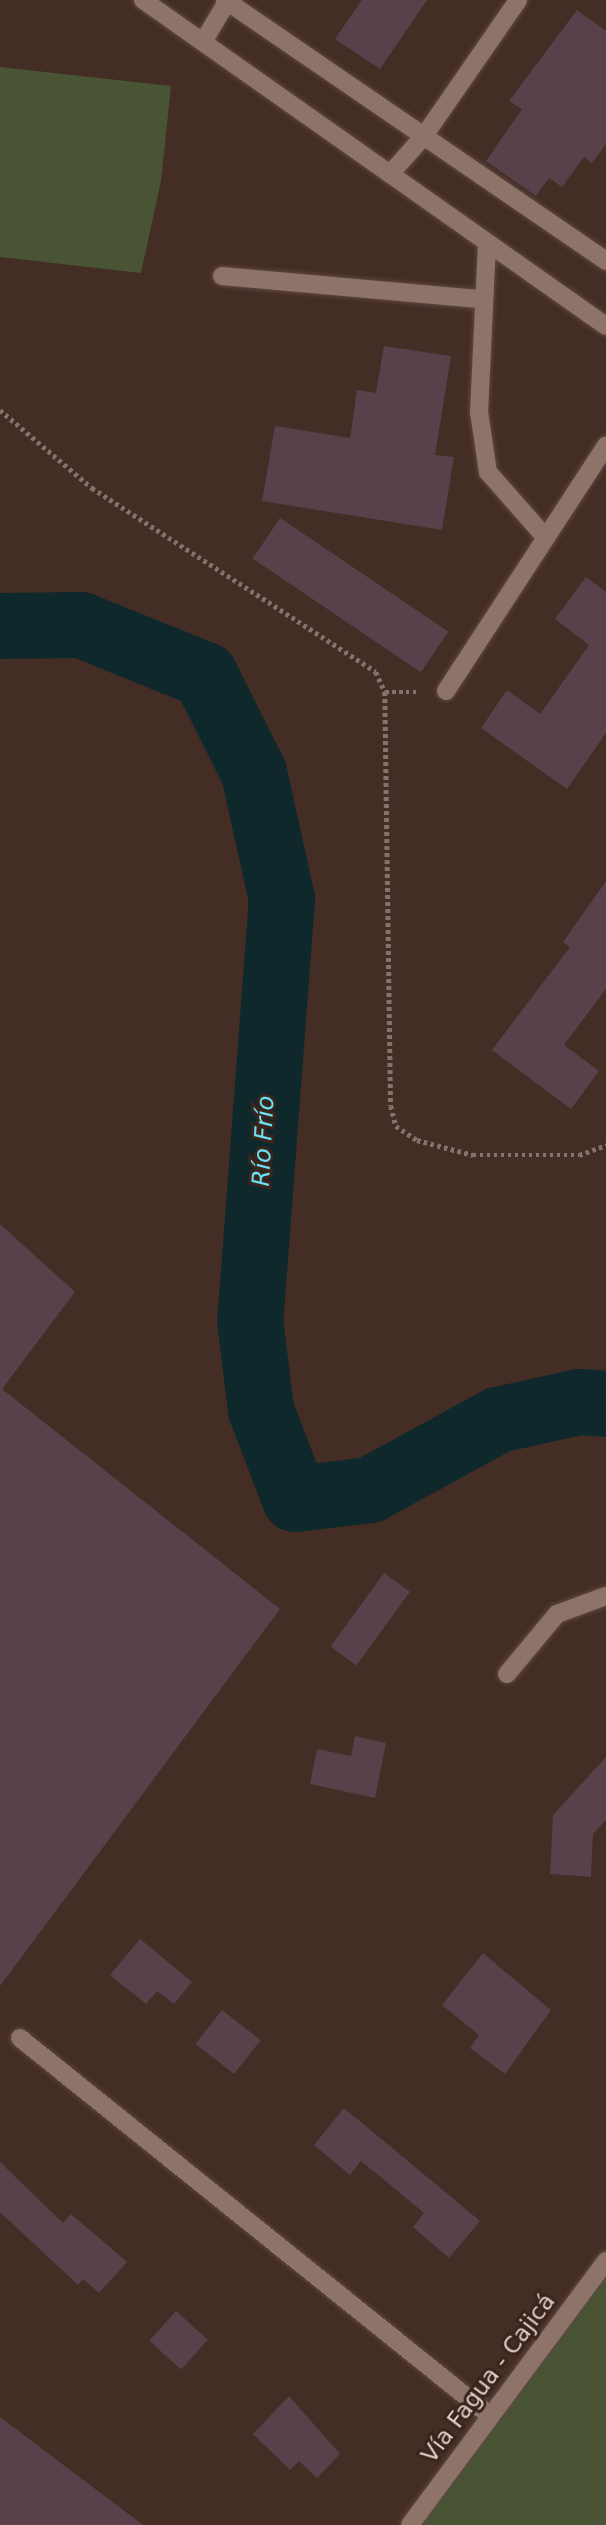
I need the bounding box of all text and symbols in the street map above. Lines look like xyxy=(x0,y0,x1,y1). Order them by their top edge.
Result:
water label: Río Frío xyxy=(247,1095,281,1187)
street label: Vía Fagua - Cajicá xyxy=(415,2288,561,2468)

